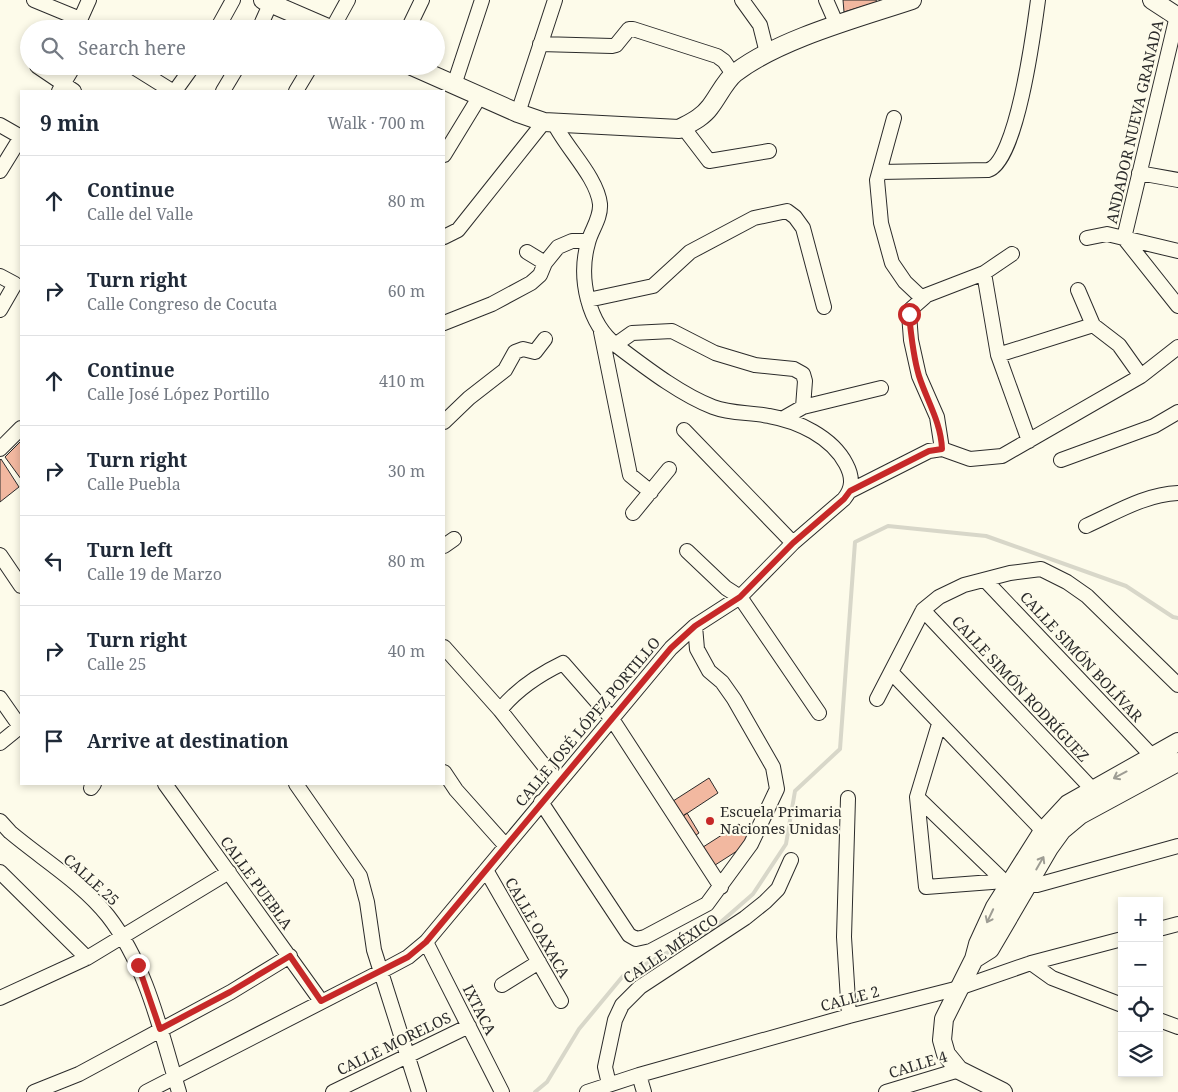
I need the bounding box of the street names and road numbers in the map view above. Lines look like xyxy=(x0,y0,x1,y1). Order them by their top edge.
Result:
street label: ANDADOR NUEVA GRANADA xyxy=(1101,18,1167,225)
street label: CALLE SIMÓN BOLÍVAR xyxy=(1016,587,1147,726)
street label: CALLE SIMÓN RODRÍGUEZ xyxy=(948,611,1094,766)
street label: CALLE JOSÉ LÓPEZ PORTILLO xyxy=(510,632,664,810)
street label: CALLE PUEBLA xyxy=(216,832,298,933)
street label: CALLE 25 xyxy=(60,849,124,910)
street label: CALLE OAXACA xyxy=(501,874,575,982)
street label: CALLE MÉXICO xyxy=(619,909,722,987)
street label: IXTACA xyxy=(459,981,501,1038)
street label: CALLE 2 xyxy=(818,981,881,1015)
street label: CALLE MORELOS xyxy=(333,1007,454,1079)
street label: CALLE 4 xyxy=(886,1046,950,1082)

